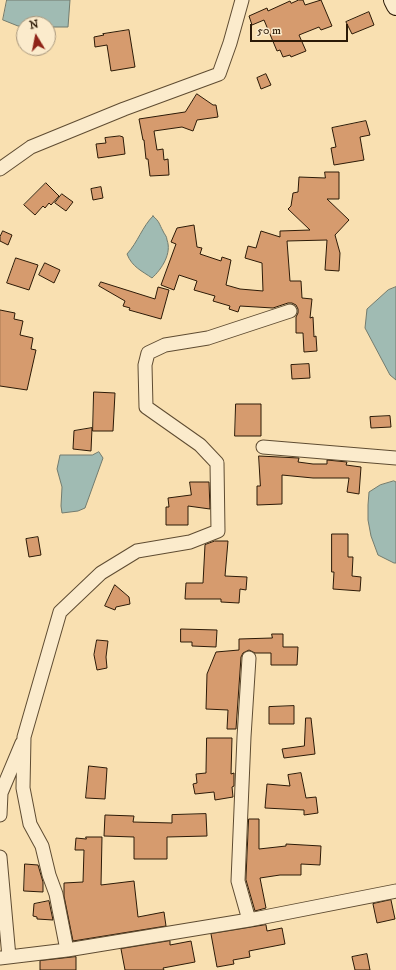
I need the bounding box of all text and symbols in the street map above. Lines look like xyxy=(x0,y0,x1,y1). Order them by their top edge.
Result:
north arrow xyxy=(16,16,56,56)
scale bar xyxy=(252,16,350,42)
text: N xyxy=(28,17,40,33)
text: 50 m xyxy=(257,23,281,38)

